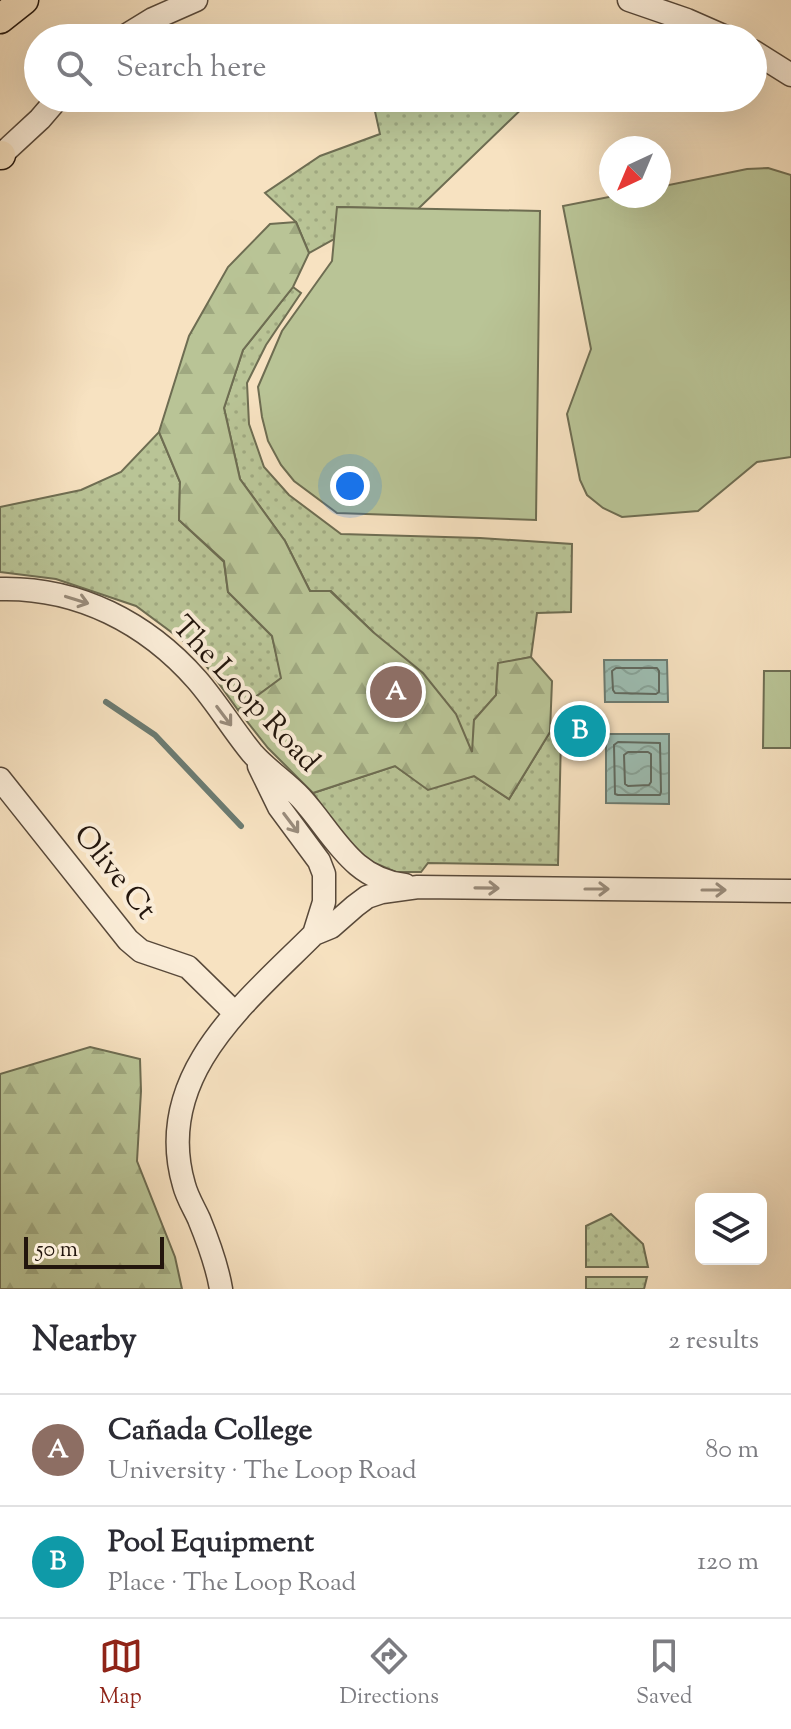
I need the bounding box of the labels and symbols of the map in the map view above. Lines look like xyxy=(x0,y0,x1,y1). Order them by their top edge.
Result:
north arrow xyxy=(599,136,671,208)
your location xyxy=(330,466,370,506)
one-way arrow xyxy=(63,593,89,608)
street label: The Loop Road xyxy=(161,607,329,783)
pin: A xyxy=(370,662,422,722)
pin: B xyxy=(554,701,606,761)
one-way arrow xyxy=(216,705,233,726)
one-way arrow xyxy=(282,812,299,833)
street label: Olive Ct xyxy=(62,816,166,930)
one-way arrow xyxy=(473,880,500,895)
one-way arrow xyxy=(583,881,610,897)
one-way arrow xyxy=(700,882,727,898)
scale bar xyxy=(24,1233,164,1269)

